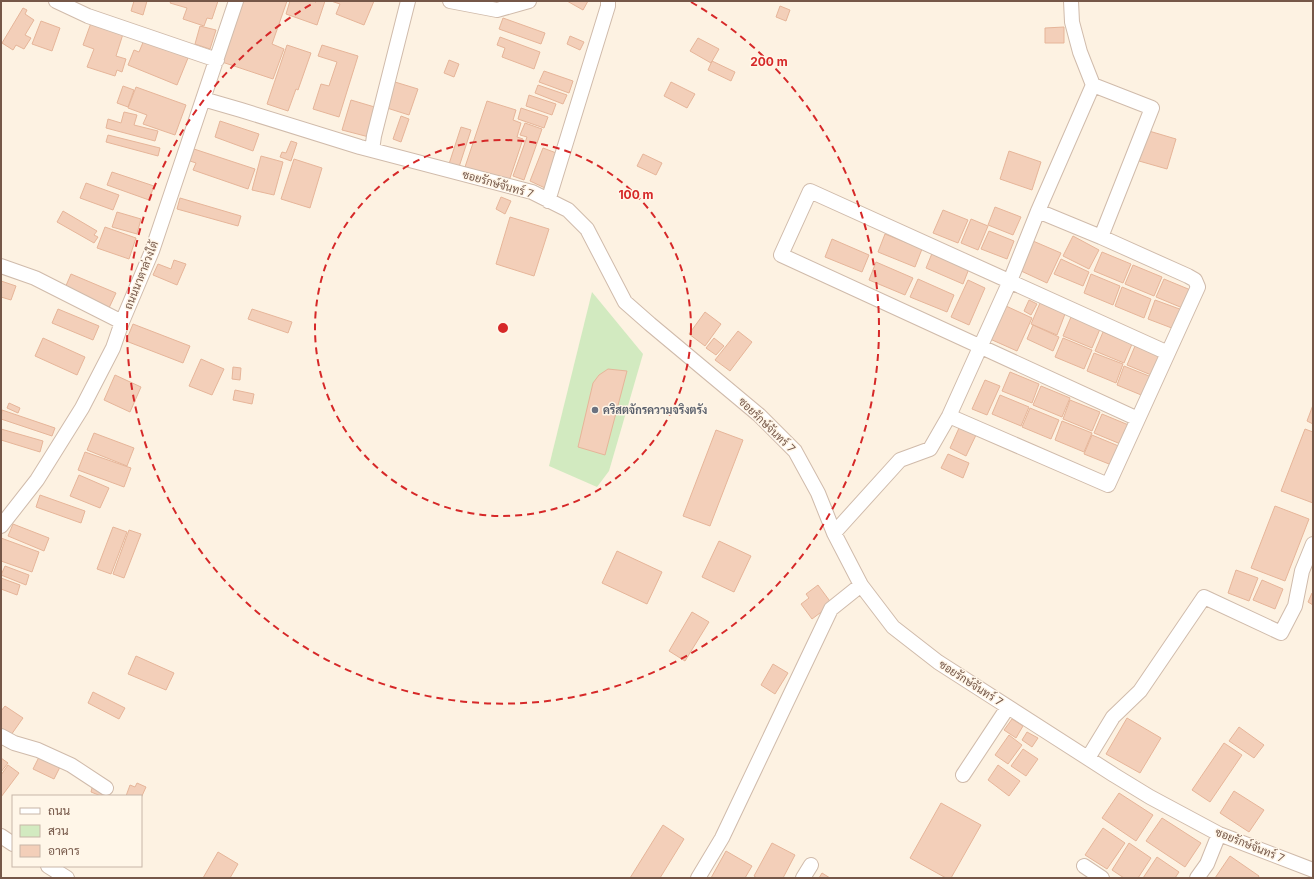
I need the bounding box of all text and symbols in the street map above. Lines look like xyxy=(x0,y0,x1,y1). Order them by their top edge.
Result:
text: 200 m xyxy=(750,54,788,69)
street label: ซอยรักษ์จันทร์ 7 xyxy=(461,166,536,201)
text: 100 m xyxy=(618,187,654,202)
street label: ถนนนาตาล่วงใต้ xyxy=(120,238,161,311)
centre of rings xyxy=(496,321,510,335)
street label: ซอยรักษ์จันทร์ 7 xyxy=(736,394,799,456)
place label: คริสตจักรความจริงตรัง xyxy=(603,403,707,417)
marker: คริสตจักรความจริงตรัง xyxy=(590,405,600,415)
street label: ซอยรักษ์จันทร์ 7 xyxy=(936,656,1006,709)
legend xyxy=(12,795,142,867)
text: ถนน xyxy=(48,803,71,818)
text: สวน xyxy=(48,823,69,838)
street label: ซอยรักษ์จันทร์ 7 xyxy=(1213,824,1287,865)
text: อาคาร xyxy=(48,843,80,858)

